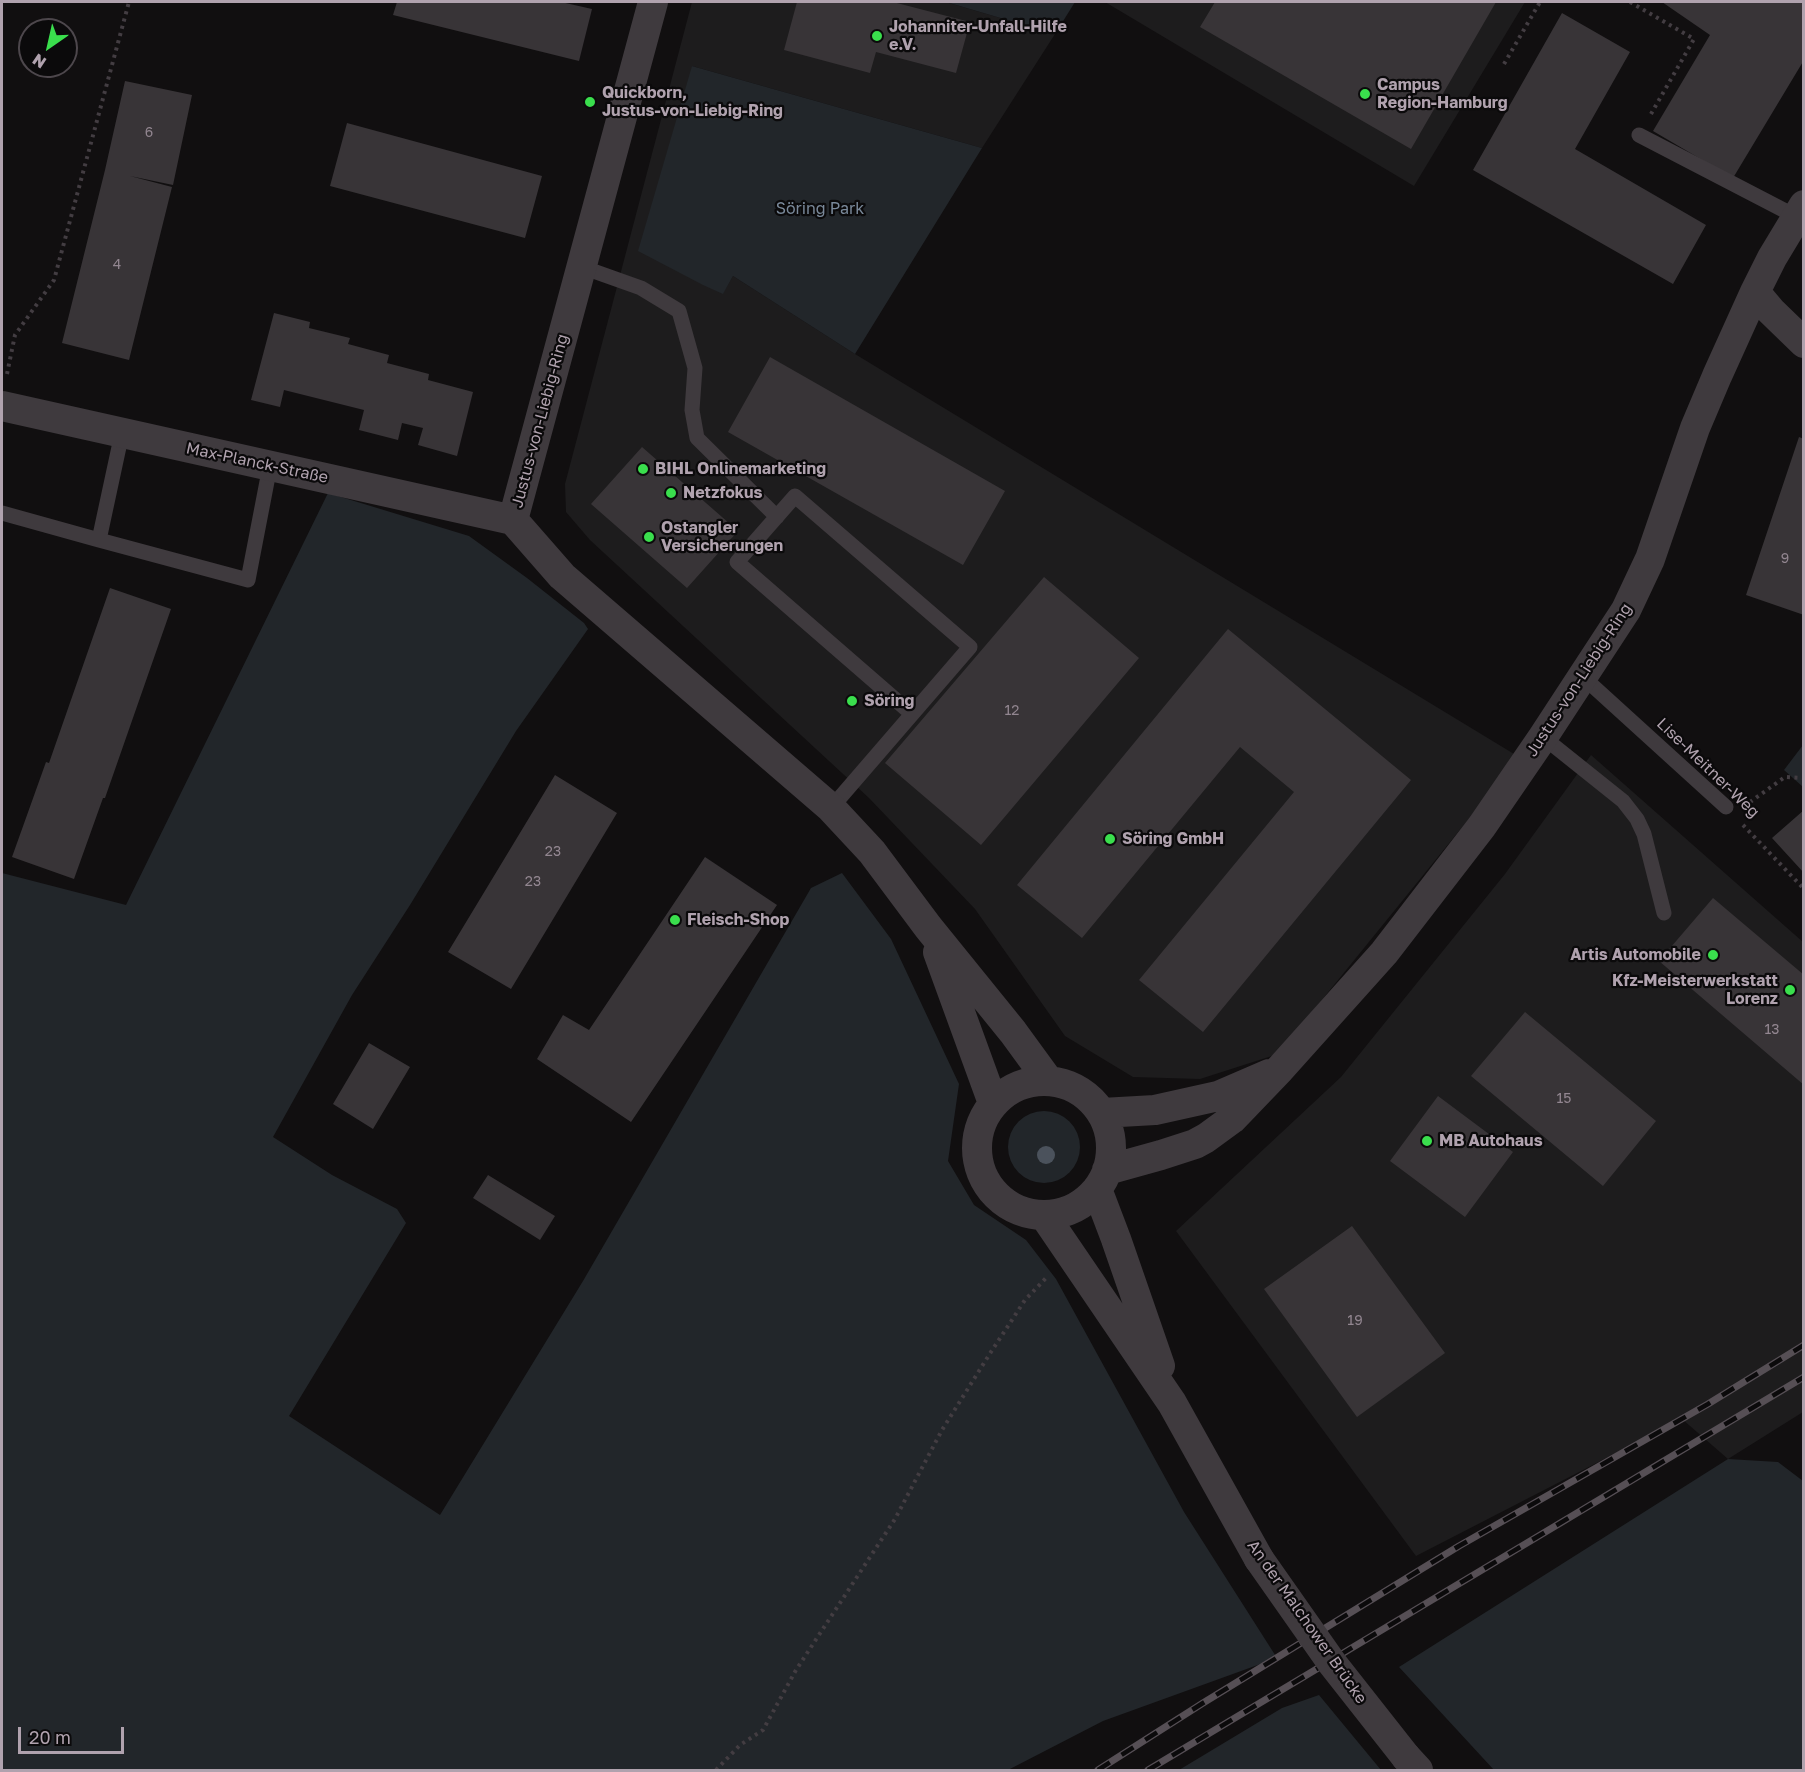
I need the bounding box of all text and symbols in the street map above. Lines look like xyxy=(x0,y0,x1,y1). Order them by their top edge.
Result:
place label: Johanniter-Unfall-Hilfe e.V. xyxy=(889,17,1067,55)
north arrow xyxy=(18,18,78,78)
marker: Johanniter-Unfall-Hilfe e.V. xyxy=(870,29,884,43)
text: N xyxy=(28,50,50,73)
place label: Campus Region-Hamburg xyxy=(1377,75,1508,113)
place label: Quickborn, Justus-von-Liebig-Ring xyxy=(602,83,783,121)
marker: Campus Region-Hamburg xyxy=(1358,87,1372,101)
marker: Quickborn, Justus-von-Liebig-Ring xyxy=(583,95,597,109)
house number: 6 xyxy=(145,125,153,141)
park label: Söring Park xyxy=(776,199,864,219)
house number: 4 xyxy=(113,257,121,273)
street label: Justus-von-Liebig-Ring xyxy=(508,332,572,510)
street label: Max-Planck-Straße xyxy=(184,439,330,487)
place label: BIHL Onlinemarketing xyxy=(655,459,826,479)
marker: BIHL Onlinemarketing xyxy=(636,462,650,476)
place label: Netzfokus xyxy=(683,483,763,503)
marker: Netzfokus xyxy=(664,486,678,500)
place label: Ostangler Versicherungen xyxy=(661,518,783,556)
marker: Ostangler Versicherungen xyxy=(642,530,656,544)
house number: 9 xyxy=(1781,551,1789,567)
street label: Justus-von-Liebig-Ring xyxy=(1522,600,1636,760)
place label: Söring xyxy=(864,691,914,711)
marker: Söring xyxy=(845,694,859,708)
house number: 12 xyxy=(1005,703,1019,719)
street label: Lise-Meitner-Weg xyxy=(1653,714,1763,822)
place label: Söring GmbH xyxy=(1122,829,1224,849)
marker: Söring GmbH xyxy=(1103,832,1117,846)
house number: 23 xyxy=(545,844,561,860)
house number: 23 xyxy=(525,874,541,890)
place label: Fleisch-Shop xyxy=(687,910,789,930)
marker: Fleisch-Shop xyxy=(668,913,682,927)
place label: Artis Automobile xyxy=(1570,945,1701,965)
marker: Artis Automobile xyxy=(1706,948,1720,962)
place label: Kfz-Meisterwerkstatt Lorenz xyxy=(1612,971,1778,1009)
marker: Kfz-Meisterwerkstatt Lorenz xyxy=(1783,983,1797,997)
house number: 13 xyxy=(1765,1022,1779,1038)
house number: 15 xyxy=(1557,1091,1571,1107)
place label: MB Autohaus xyxy=(1439,1131,1543,1151)
marker: MB Autohaus xyxy=(1420,1134,1434,1148)
house number: 19 xyxy=(1347,1313,1363,1329)
street label: An der Malchower Brücke xyxy=(1243,1536,1371,1708)
scale bar xyxy=(21,1715,128,1753)
text: 20 m xyxy=(29,1726,71,1748)

